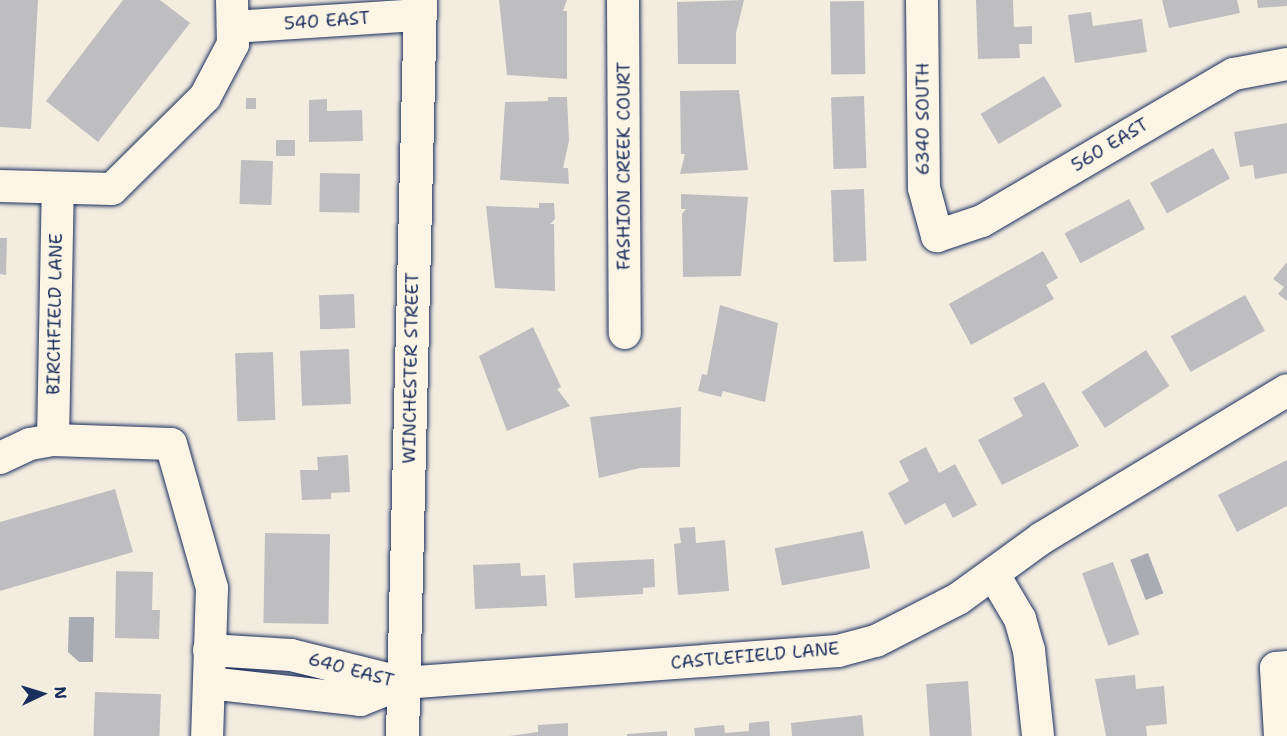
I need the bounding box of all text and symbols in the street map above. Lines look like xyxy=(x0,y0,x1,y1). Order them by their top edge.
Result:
street label: 540 EAST xyxy=(283,7,371,35)
street label: FASHION CREEK COURT xyxy=(613,62,635,270)
street label: 6340 SOUTH xyxy=(912,63,934,175)
street label: 560 EAST xyxy=(1067,114,1153,176)
street label: BIRCHFIELD LANE xyxy=(43,233,67,395)
street label: WINCHESTER STREET xyxy=(399,272,423,464)
street label: CASTLEFIELD LANE xyxy=(670,638,840,674)
street label: 640 EAST xyxy=(306,648,396,692)
north arrow xyxy=(12,664,72,724)
text: N xyxy=(50,686,71,700)

